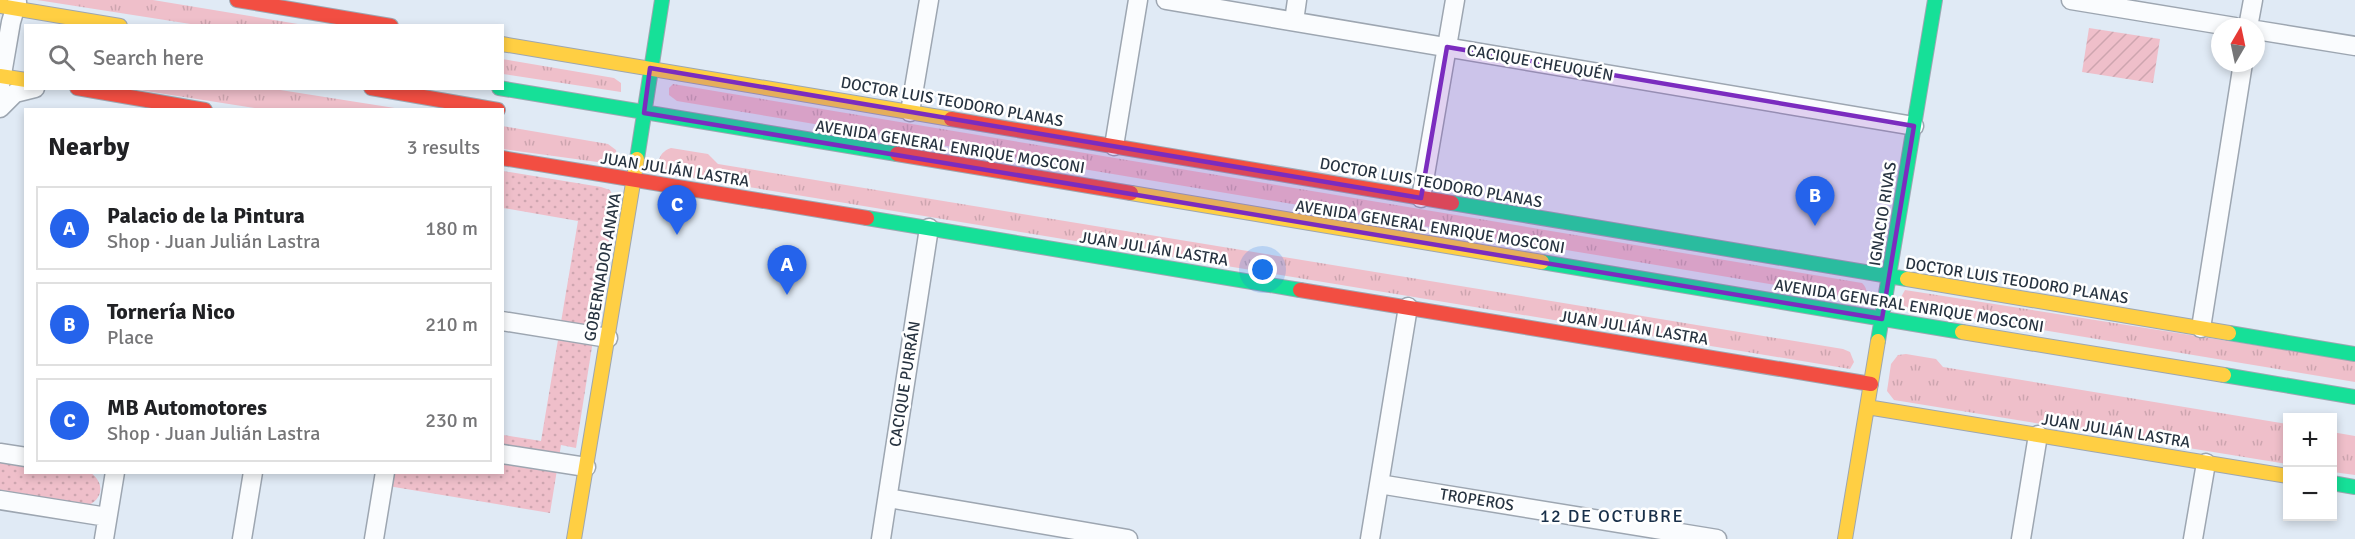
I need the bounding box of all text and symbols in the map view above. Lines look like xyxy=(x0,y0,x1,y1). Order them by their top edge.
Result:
north arrow xyxy=(2211,18,2265,72)
search box xyxy=(24,24,504,90)
street label: CACIQUE CHEUQUÉN xyxy=(1465,40,1615,86)
icon: search xyxy=(45,41,78,74)
text: Search here xyxy=(93,44,204,71)
street label: DOCTOR LUIS TEODORO PLANAS xyxy=(839,73,1065,131)
street label: AVENIDA GENERAL ENRIQUE MOSCONI xyxy=(814,116,1086,178)
text: Nearby xyxy=(48,131,129,163)
text: 3 results xyxy=(407,135,480,160)
street label: JUAN JULIÁN LASTRA xyxy=(599,148,751,192)
street label: DOCTOR LUIS TEODORO PLANAS xyxy=(1318,154,1544,212)
street label: IGNACIO RIVAS xyxy=(1865,160,1901,268)
pin: B xyxy=(1796,176,1834,226)
pin: C xyxy=(658,186,696,235)
street label: GOBERNADOR ANAYA xyxy=(580,191,626,343)
street label: AVENIDA GENERAL ENRIQUE MOSCONI xyxy=(1294,196,1566,258)
text: Palacio de la Pintura xyxy=(107,202,305,229)
text: A xyxy=(63,216,76,241)
text: 180 m xyxy=(425,216,478,241)
street label: JUAN JULIÁN LASTRA xyxy=(1078,227,1230,271)
text: Shop · Juan Julián Lastra xyxy=(107,229,320,254)
pin: A xyxy=(768,246,806,295)
street label: DOCTOR LUIS TEODORO PLANAS xyxy=(1904,253,2130,309)
your location xyxy=(1248,255,1277,284)
street label: AVENIDA GENERAL ENRIQUE MOSCONI xyxy=(1773,275,2045,337)
text: Tornería Nico xyxy=(107,298,235,325)
street label: JUAN JULIÁN LASTRA xyxy=(1558,306,1710,350)
text: B xyxy=(63,312,76,337)
text: 210 m xyxy=(425,312,478,337)
street label: CACIQUE PURRÁN xyxy=(885,320,925,448)
text: Place xyxy=(107,325,154,350)
text: MB Automotores xyxy=(107,394,267,421)
text: C xyxy=(63,408,76,433)
text: 230 m xyxy=(425,408,478,433)
street label: JUAN JULIÁN LASTRA xyxy=(2040,409,2192,453)
map controls xyxy=(2283,413,2337,521)
button: + xyxy=(2283,413,2337,467)
text: Shop · Juan Julián Lastra xyxy=(107,421,320,446)
button: − xyxy=(2283,467,2337,521)
street label: TROPEROS xyxy=(1439,484,1516,516)
district label: 12 DE OCTUBRE xyxy=(1540,505,1684,527)

